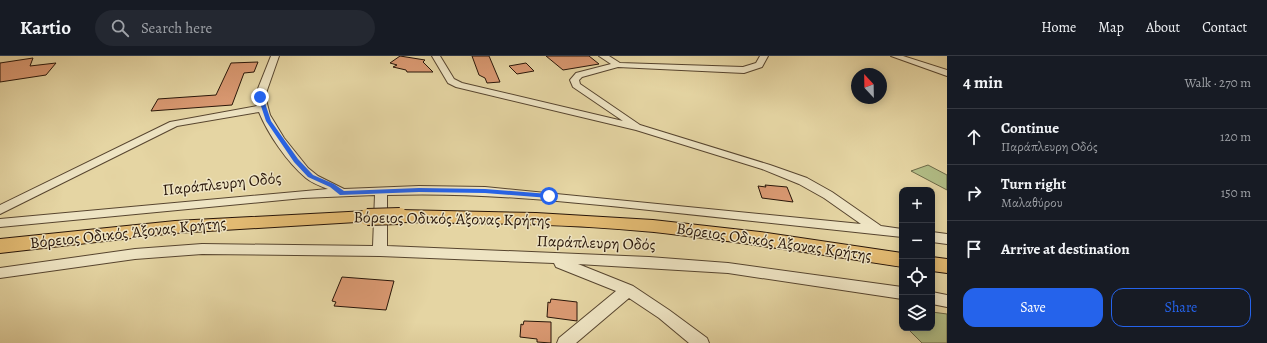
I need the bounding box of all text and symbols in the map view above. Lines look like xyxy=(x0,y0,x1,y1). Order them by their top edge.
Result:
search box xyxy=(95,10,375,46)
text: Kartio xyxy=(20,15,71,41)
icon: search xyxy=(109,17,131,39)
text: Search here xyxy=(141,18,212,38)
text: Home xyxy=(1041,18,1076,37)
text: Map xyxy=(1098,18,1124,37)
text: About xyxy=(1146,18,1180,37)
text: Contact xyxy=(1202,18,1247,37)
north arrow xyxy=(851,68,887,104)
text: 4 min xyxy=(963,71,1003,94)
text: Walk · 270 m xyxy=(1185,74,1251,91)
route end xyxy=(251,88,269,106)
text: Continue xyxy=(1001,118,1059,138)
icon: ahead xyxy=(963,126,985,148)
text: 120 m xyxy=(1220,128,1251,145)
text: Παράπλευρη Οδός xyxy=(1001,138,1098,155)
street label: Παράπλευρη Οδός xyxy=(162,167,283,201)
text: Turn right xyxy=(1001,174,1066,194)
icon: right xyxy=(963,182,985,204)
text: 150 m xyxy=(1221,184,1251,201)
route start xyxy=(540,187,558,205)
map controls xyxy=(899,187,935,331)
button: + xyxy=(899,187,935,223)
text: Μαλαθύρου xyxy=(1001,194,1063,211)
street label: Βόρειος Οδικός Άξονας Κρήτης xyxy=(353,206,551,232)
street label: Βόρειος Οδικός Άξονας Κρήτης xyxy=(29,212,227,254)
street label: Βόρειος Οδικός Άξονας Κρήτης xyxy=(675,217,873,267)
button: − xyxy=(899,223,935,259)
street label: Παράπλευρη Οδός xyxy=(536,230,656,256)
icon: arrive xyxy=(963,238,985,260)
text: Arrive at destination xyxy=(1001,239,1130,259)
button: locate xyxy=(899,259,935,295)
button: Save xyxy=(963,288,1103,327)
button: Share xyxy=(1111,288,1251,327)
button: layers xyxy=(899,295,935,331)

